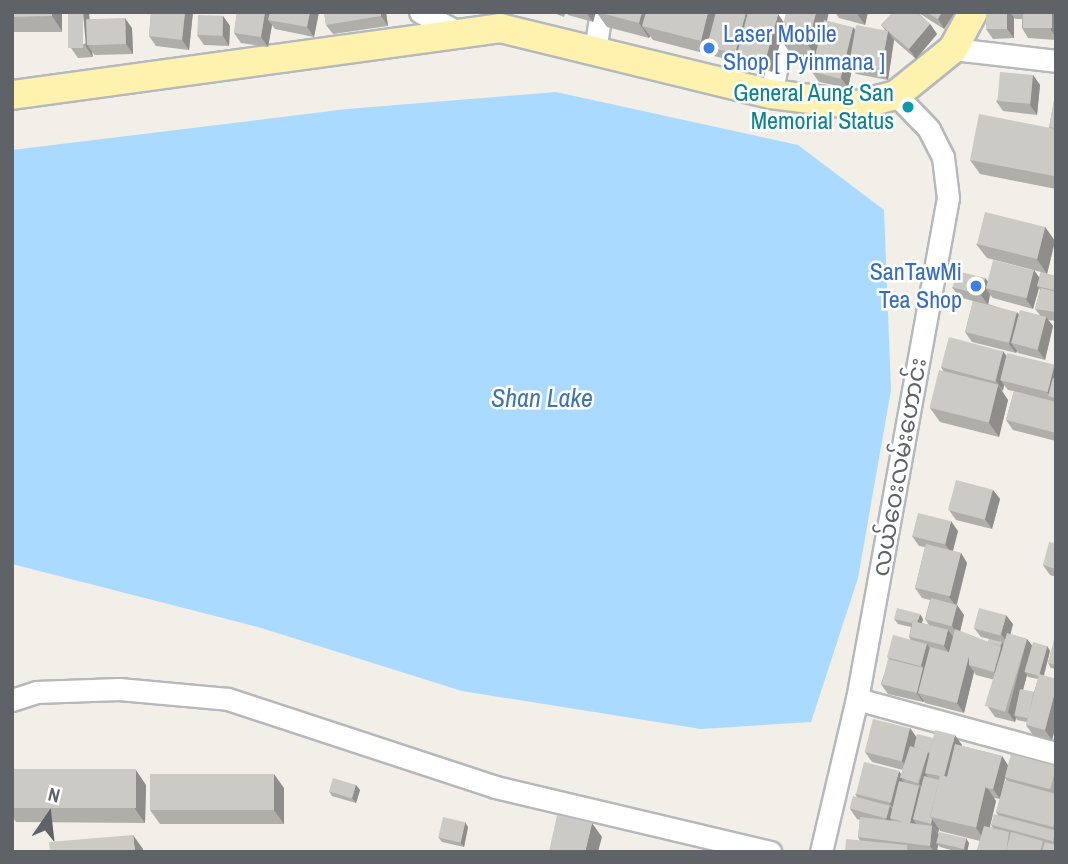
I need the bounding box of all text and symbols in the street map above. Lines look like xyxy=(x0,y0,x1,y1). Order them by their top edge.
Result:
place label: Laser Mobile Shop [ Pyinmana ] xyxy=(723,20,885,76)
marker: Laser Mobile Shop [ Pyinmana ] xyxy=(701,40,717,56)
place label: General Aung San Memorial Status xyxy=(732,79,894,135)
marker: General Aung San Memorial Status xyxy=(900,99,916,115)
place label: SanTawMi Tea Shop xyxy=(870,258,962,314)
marker: SanTawMi Tea Shop xyxy=(968,278,984,294)
street label: လယ်ဝေးလမ်းဟောင်း xyxy=(866,355,932,579)
water label: Shan Lake xyxy=(491,382,593,414)
north arrow xyxy=(14,780,84,850)
text: N xyxy=(45,781,63,809)

